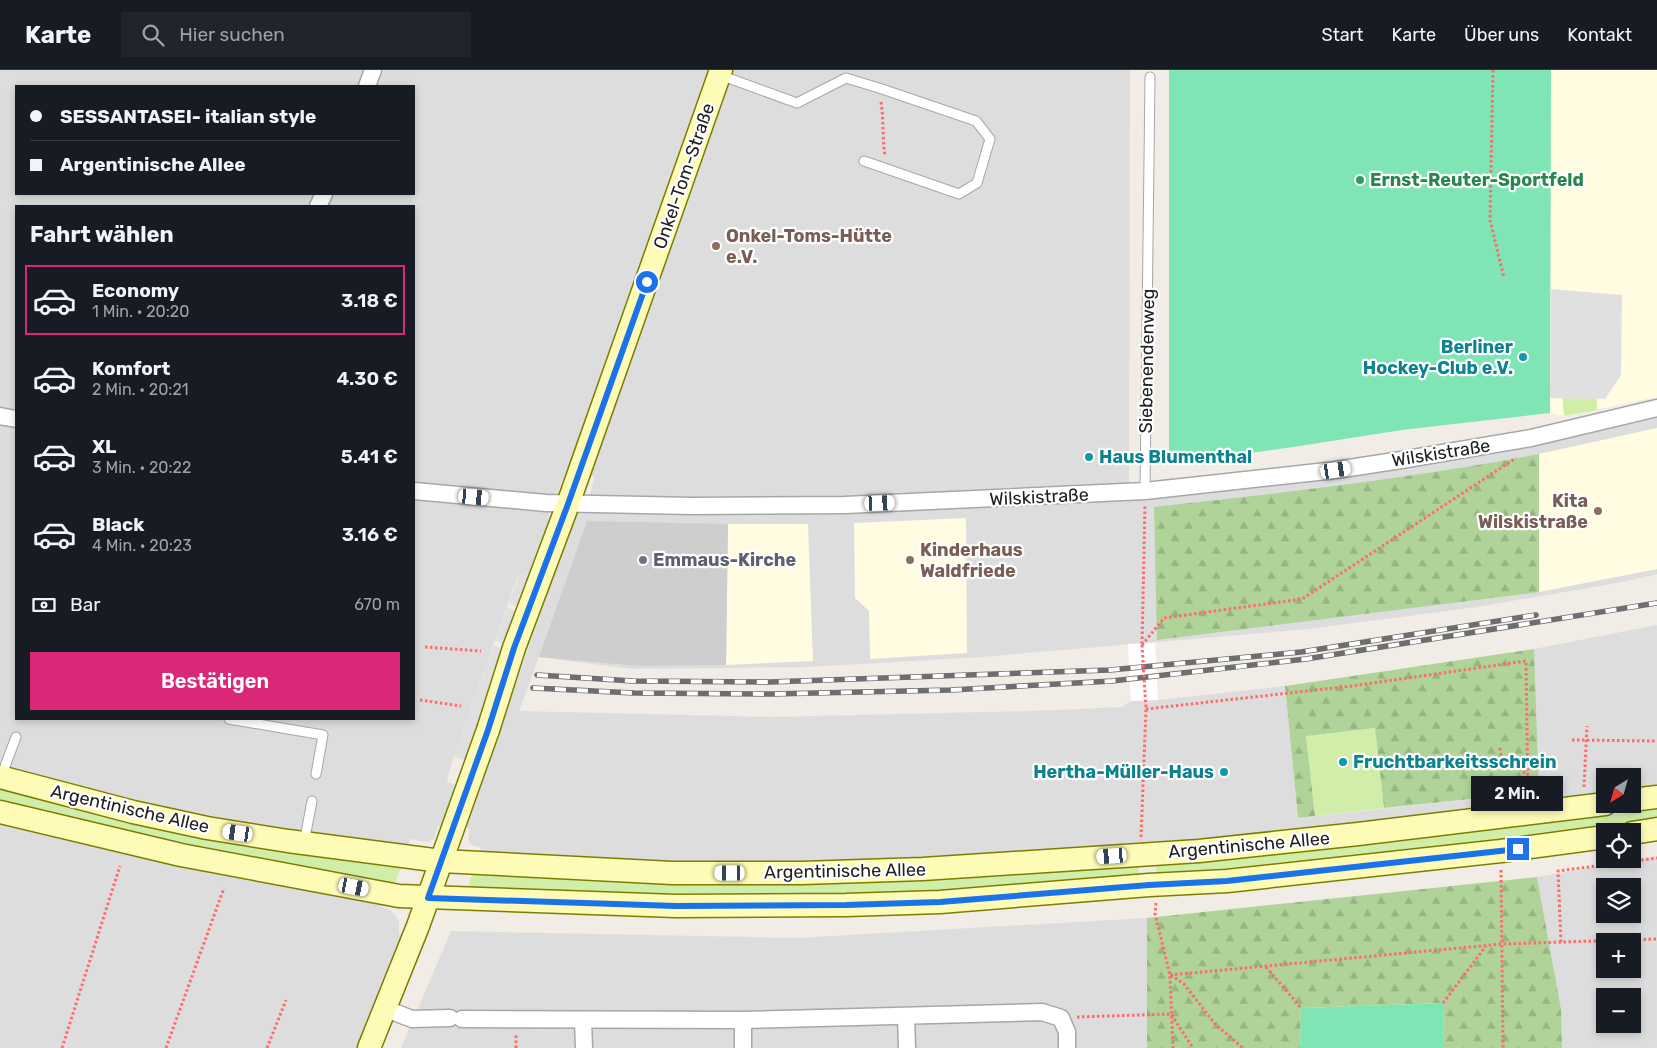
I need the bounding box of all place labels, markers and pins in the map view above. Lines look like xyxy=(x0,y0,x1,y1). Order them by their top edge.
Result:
place label: Ernst-Reuter-Sportfeld xyxy=(1370,169,1584,191)
marker: Ernst-Reuter-Sportfeld xyxy=(1354,174,1366,186)
place label: Onkel-Toms-Hütte e.V. xyxy=(726,225,892,268)
marker: Onkel-Toms-Hütte e.V. xyxy=(710,240,722,252)
place label: Berliner Hockey-Club e.V. xyxy=(1363,336,1513,379)
marker: Berliner Hockey-Club e.V. xyxy=(1517,351,1529,363)
place label: Haus Blumenthal xyxy=(1099,446,1252,468)
marker: Haus Blumenthal xyxy=(1083,451,1095,463)
place label: Kita Wilskistraße xyxy=(1478,490,1588,533)
marker: Kita Wilskistraße xyxy=(1592,505,1604,517)
place label: Kinderhaus Waldfriede xyxy=(920,539,1023,582)
place label: Emmaus-Kirche xyxy=(653,549,797,571)
marker: Emmaus-Kirche xyxy=(637,554,649,566)
marker: Kinderhaus Waldfriede xyxy=(904,554,916,566)
place label: Fruchtbarkeitsschrein xyxy=(1353,751,1557,773)
marker: Fruchtbarkeitsschrein xyxy=(1337,756,1349,768)
place label: Hertha-Müller-Haus xyxy=(1033,761,1214,783)
marker: Hertha-Müller-Haus xyxy=(1218,766,1230,778)

